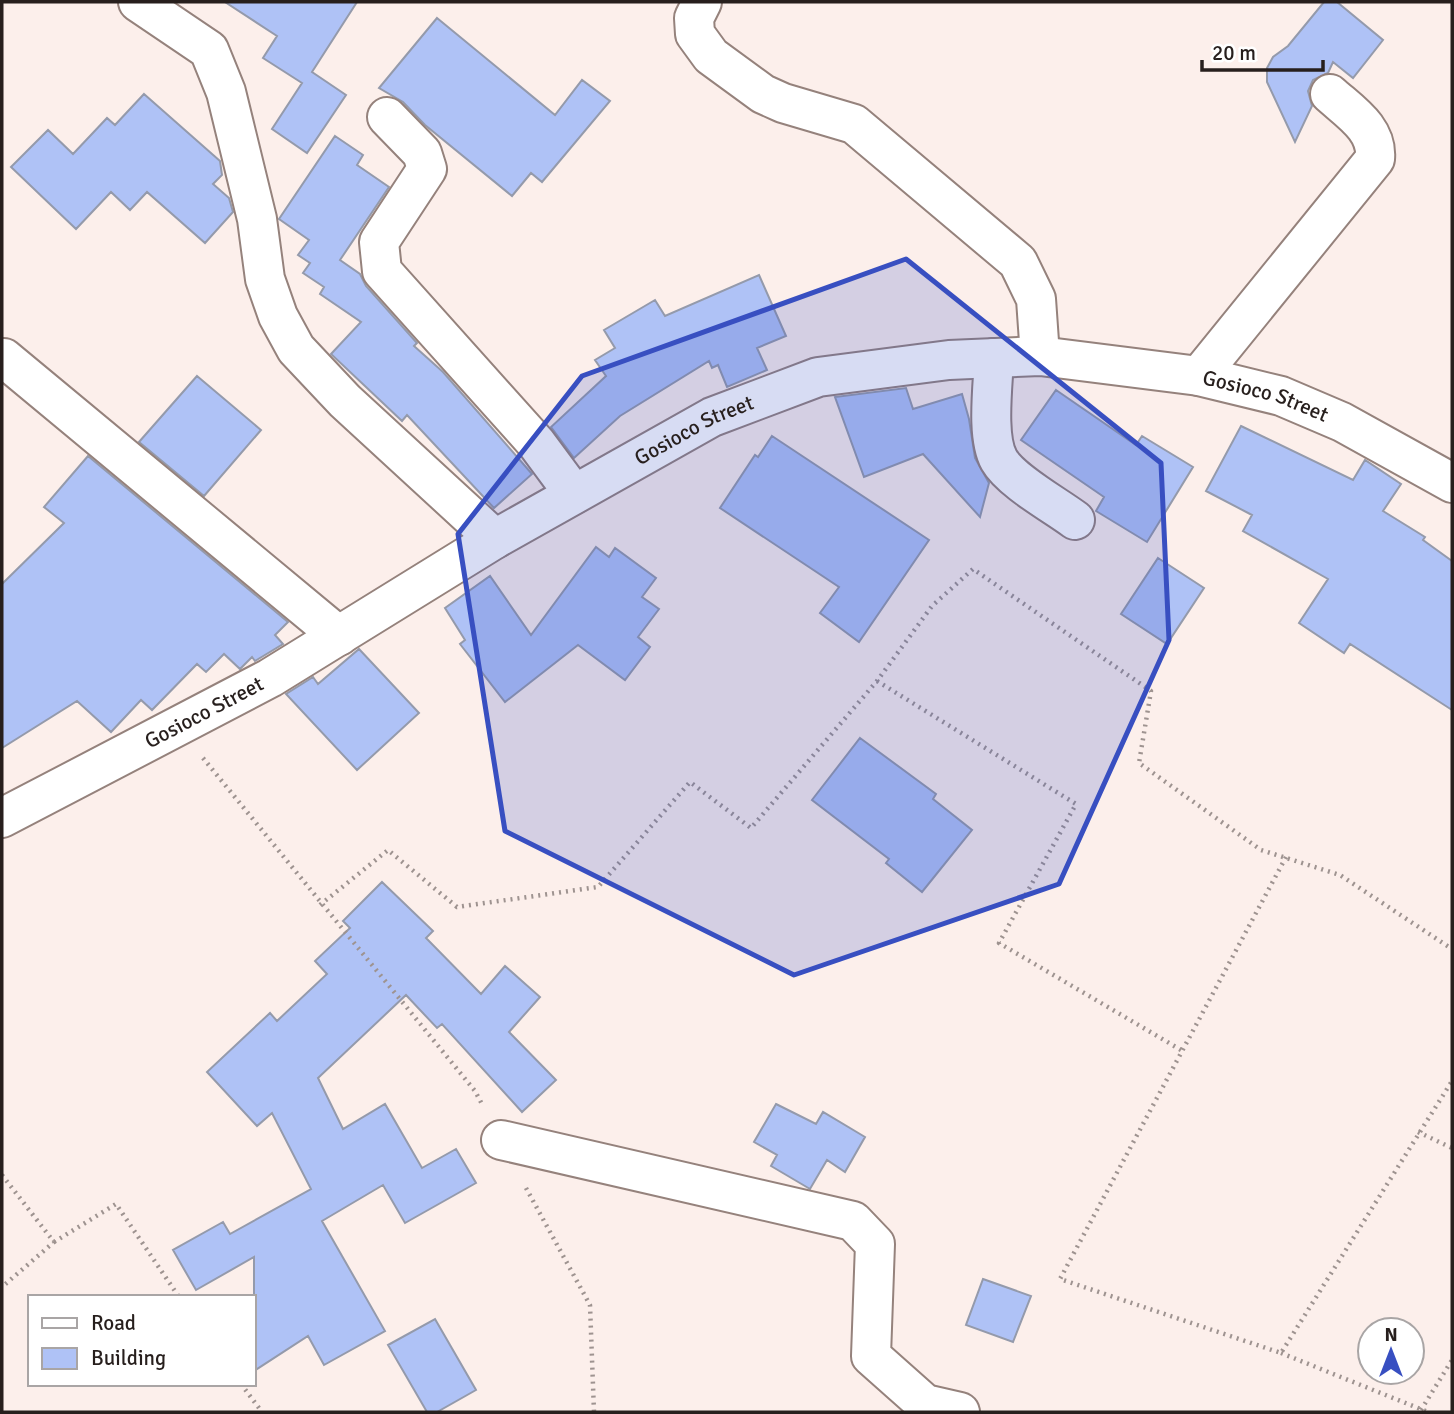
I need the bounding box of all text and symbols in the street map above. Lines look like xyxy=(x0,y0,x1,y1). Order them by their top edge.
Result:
scale bar xyxy=(1202,28,1323,72)
text: 20 m xyxy=(1212,40,1256,66)
street label: Gosioco Street xyxy=(1200,364,1332,428)
street label: Gosioco Street xyxy=(630,390,757,471)
street label: Gosioco Street xyxy=(140,671,268,754)
legend xyxy=(28,1295,256,1386)
text: Road xyxy=(91,1310,136,1336)
north arrow xyxy=(1356,1316,1426,1386)
text: N xyxy=(1384,1323,1398,1347)
text: Building xyxy=(91,1345,166,1371)

